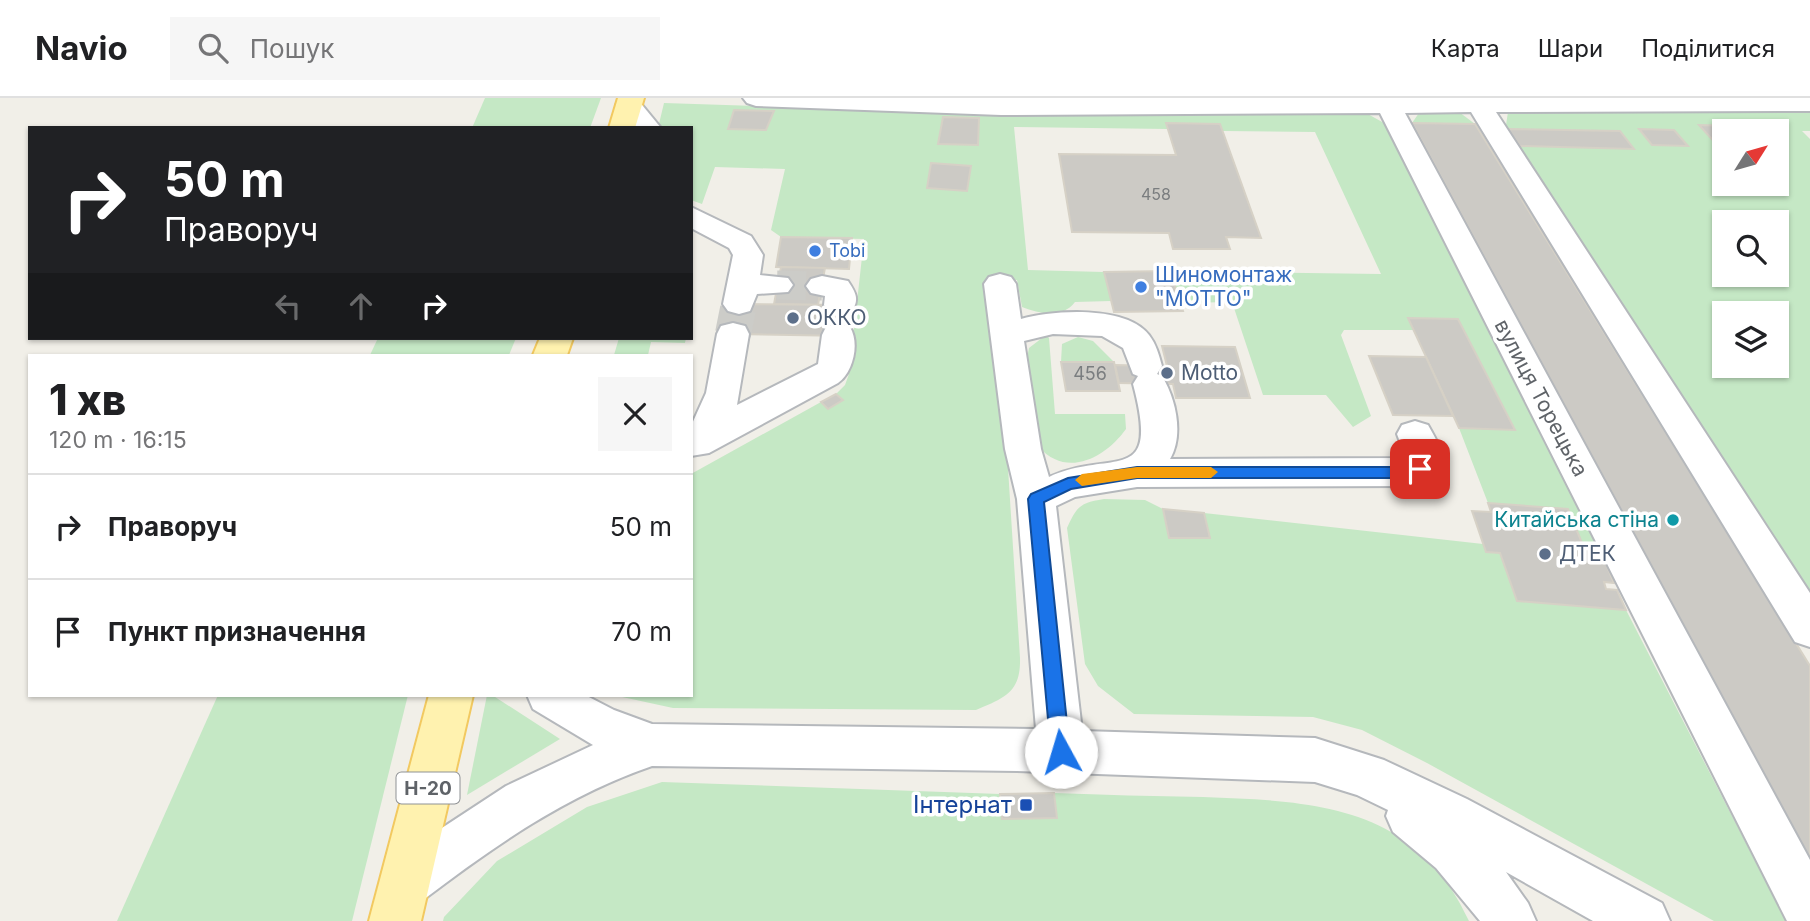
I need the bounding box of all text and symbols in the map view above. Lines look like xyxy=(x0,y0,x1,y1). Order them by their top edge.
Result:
search box xyxy=(170,17,660,80)
text: Navio xyxy=(35,28,128,68)
icon: search xyxy=(194,29,232,67)
text: Пошук xyxy=(250,33,334,64)
text: Карта xyxy=(1431,34,1500,63)
text: Шари xyxy=(1538,34,1603,63)
text: Поділитися xyxy=(1641,34,1775,63)
north arrow xyxy=(1712,119,1788,196)
map controls xyxy=(1712,119,1789,378)
text: 50 m xyxy=(164,150,285,209)
icon: right xyxy=(49,154,140,245)
house number: 458 xyxy=(1141,184,1171,204)
text: Праворуч xyxy=(164,210,318,249)
button: search xyxy=(1712,210,1789,287)
place label: Tobi xyxy=(829,240,865,261)
marker: Tobi xyxy=(807,243,823,259)
place label: Шиномонтаж "МОТТО" xyxy=(1155,262,1292,311)
marker: Шиномонтаж "МОТТО" xyxy=(1133,279,1149,295)
icon: left xyxy=(269,287,307,325)
icon: ahead xyxy=(342,287,380,325)
icon: right xyxy=(415,287,453,325)
button: layers xyxy=(1712,301,1789,378)
place label: ОККО xyxy=(807,305,867,330)
marker: ОККО xyxy=(785,310,801,326)
street label: вулиця Торецька xyxy=(1489,315,1593,481)
place label: Motto xyxy=(1181,360,1238,385)
house number: 456 xyxy=(1073,363,1107,384)
marker: Motto xyxy=(1159,365,1175,381)
text: 1 хв xyxy=(49,374,126,425)
button: close xyxy=(598,377,672,451)
text: 120 m · 16:15 xyxy=(49,426,187,454)
pin xyxy=(1390,439,1450,499)
icon: arrive xyxy=(1401,450,1439,488)
place label: Китайська стіна xyxy=(1494,507,1659,532)
icon: right xyxy=(49,508,87,546)
text: Праворуч xyxy=(108,511,237,542)
text: 50 m xyxy=(610,511,672,542)
marker: Китайська стіна xyxy=(1665,512,1681,528)
place label: ДТЕК xyxy=(1559,541,1616,566)
marker: ДТЕК xyxy=(1537,546,1553,562)
icon: arrive xyxy=(49,613,87,651)
text: Пункт призначення xyxy=(108,616,366,647)
text: 70 m xyxy=(611,616,672,647)
position arrow xyxy=(1024,715,1098,789)
road number: Н-20 xyxy=(396,772,460,804)
place label: Інтернат xyxy=(913,790,1012,819)
marker: Інтернат xyxy=(1018,797,1034,813)

